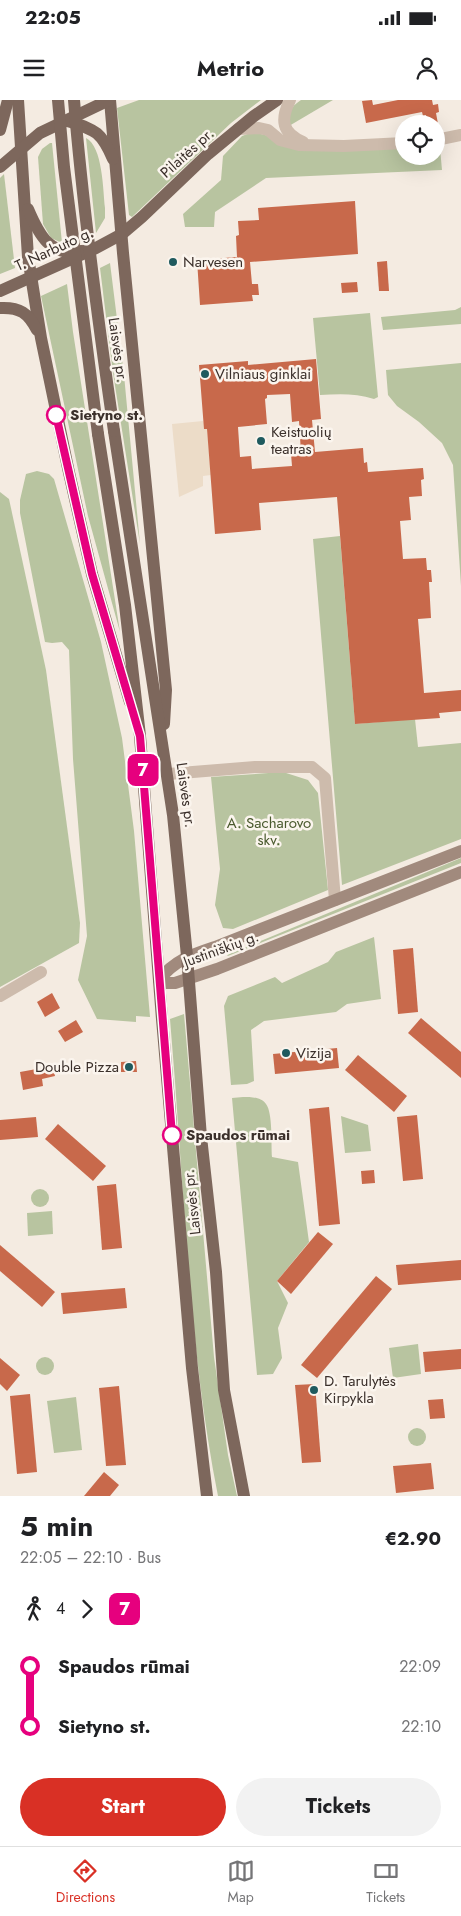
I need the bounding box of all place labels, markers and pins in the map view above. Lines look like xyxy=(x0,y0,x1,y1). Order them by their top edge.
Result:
place label: Narvesen xyxy=(183,251,243,273)
marker: Narvesen xyxy=(167,256,179,268)
place label: Vilniaus ginklai xyxy=(215,363,311,385)
marker: Vilniaus ginklai xyxy=(199,368,211,380)
place label: Sietyno st. xyxy=(70,404,143,426)
marker: Sietyno st. xyxy=(46,405,66,425)
place label: Keistuolių teatras xyxy=(271,421,332,460)
marker: Keistuolių teatras xyxy=(255,435,267,447)
place label: Vizija xyxy=(296,1042,332,1064)
marker: Vizija xyxy=(280,1047,292,1059)
place label: Double Pizza xyxy=(35,1056,119,1078)
marker: Double Pizza xyxy=(123,1061,135,1073)
place label: Spaudos rūmai xyxy=(186,1124,290,1146)
marker: Spaudos rūmai xyxy=(162,1125,182,1145)
place label: D. Tarulytės Kirpykla xyxy=(324,1370,396,1409)
marker: D. Tarulytės Kirpykla xyxy=(308,1384,320,1396)

